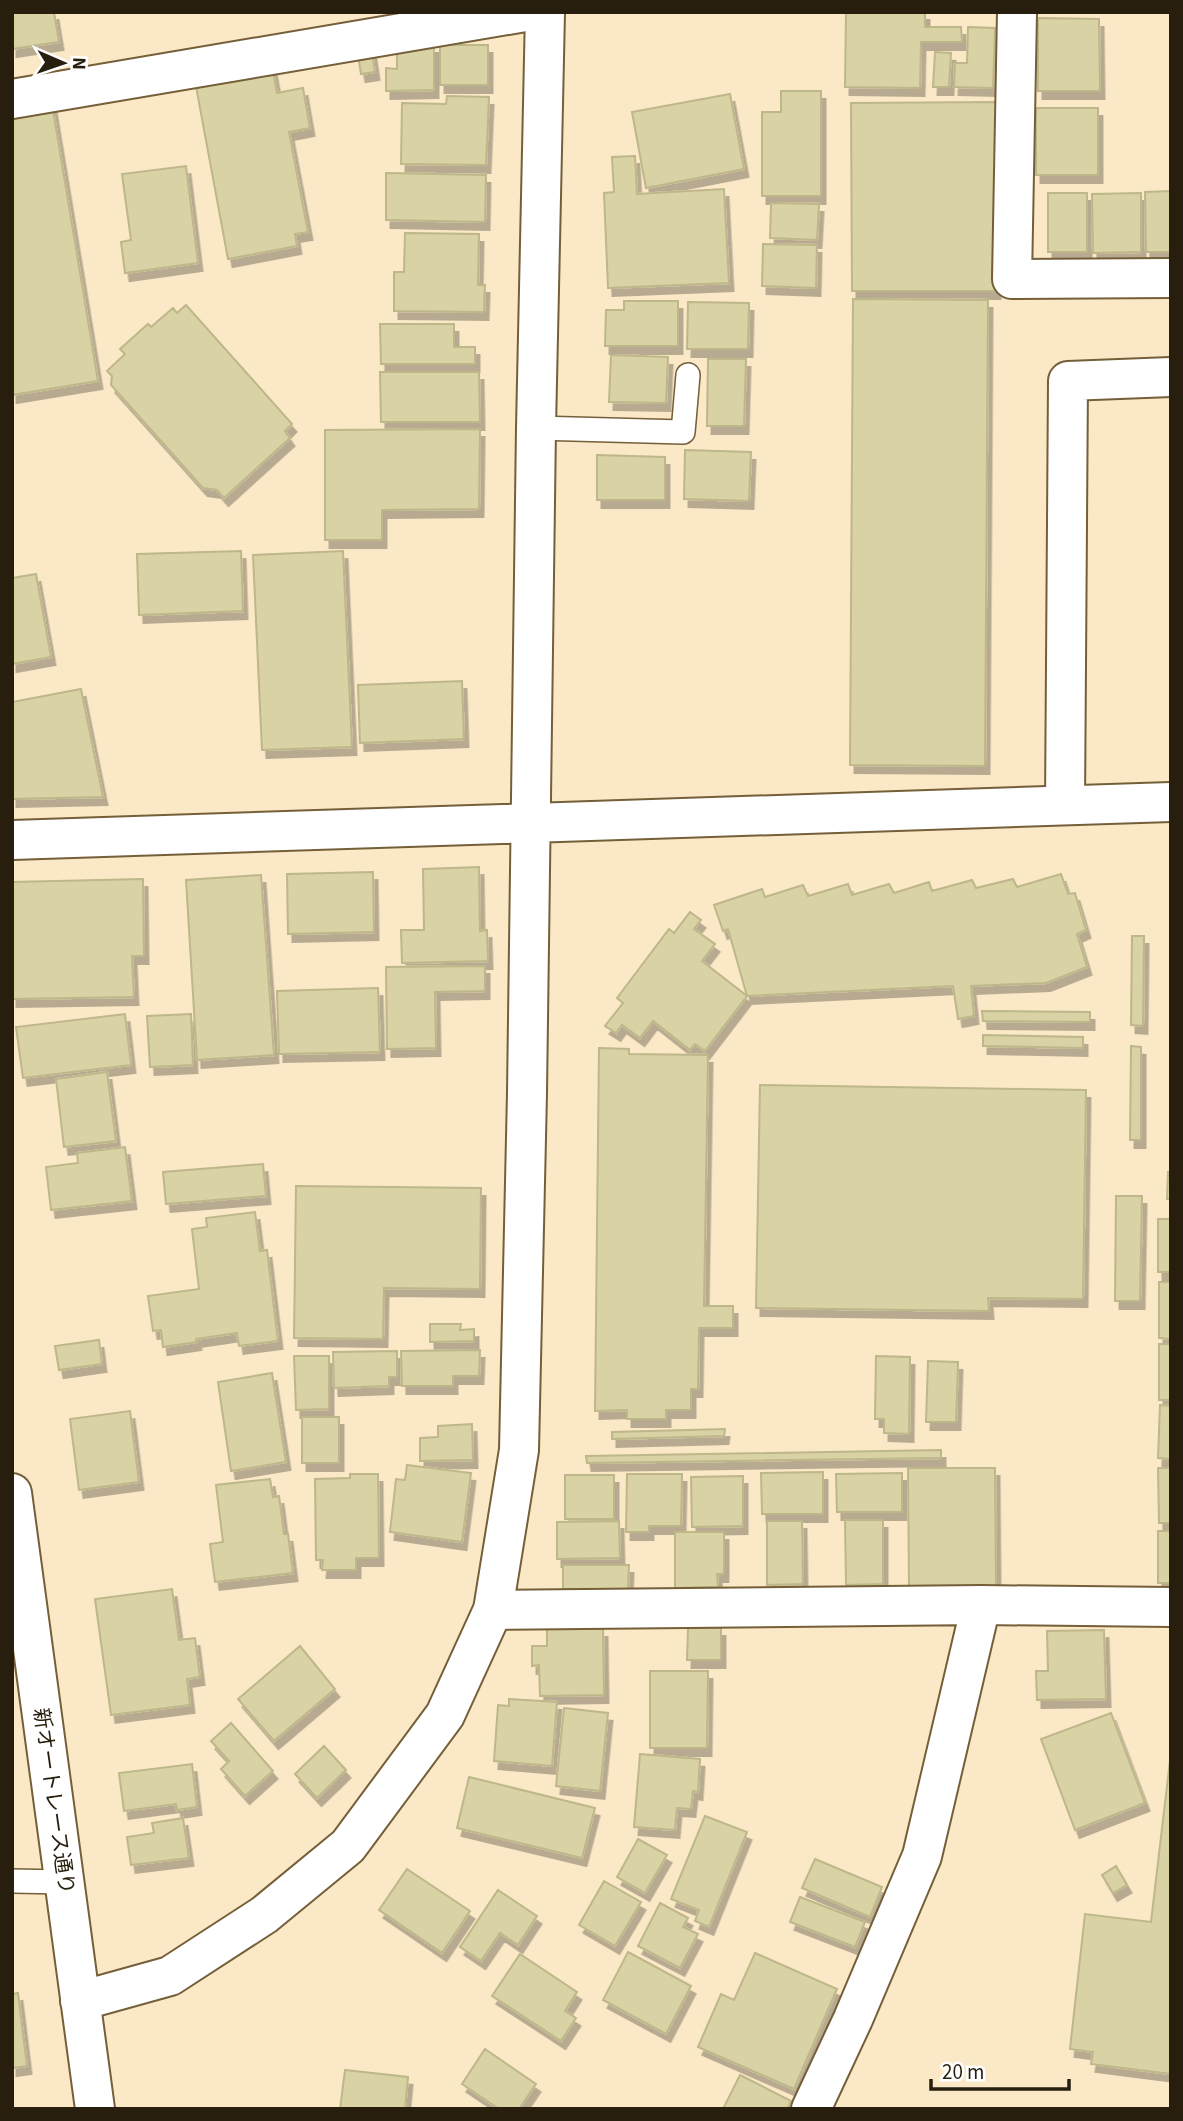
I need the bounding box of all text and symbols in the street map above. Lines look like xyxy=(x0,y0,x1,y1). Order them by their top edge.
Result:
north arrow xyxy=(28,28,98,98)
text: N xyxy=(65,57,92,70)
street label: 新オートレース通り xyxy=(26,1706,82,1896)
scale bar xyxy=(931,2048,1069,2092)
text: 20 m xyxy=(942,2057,984,2087)

